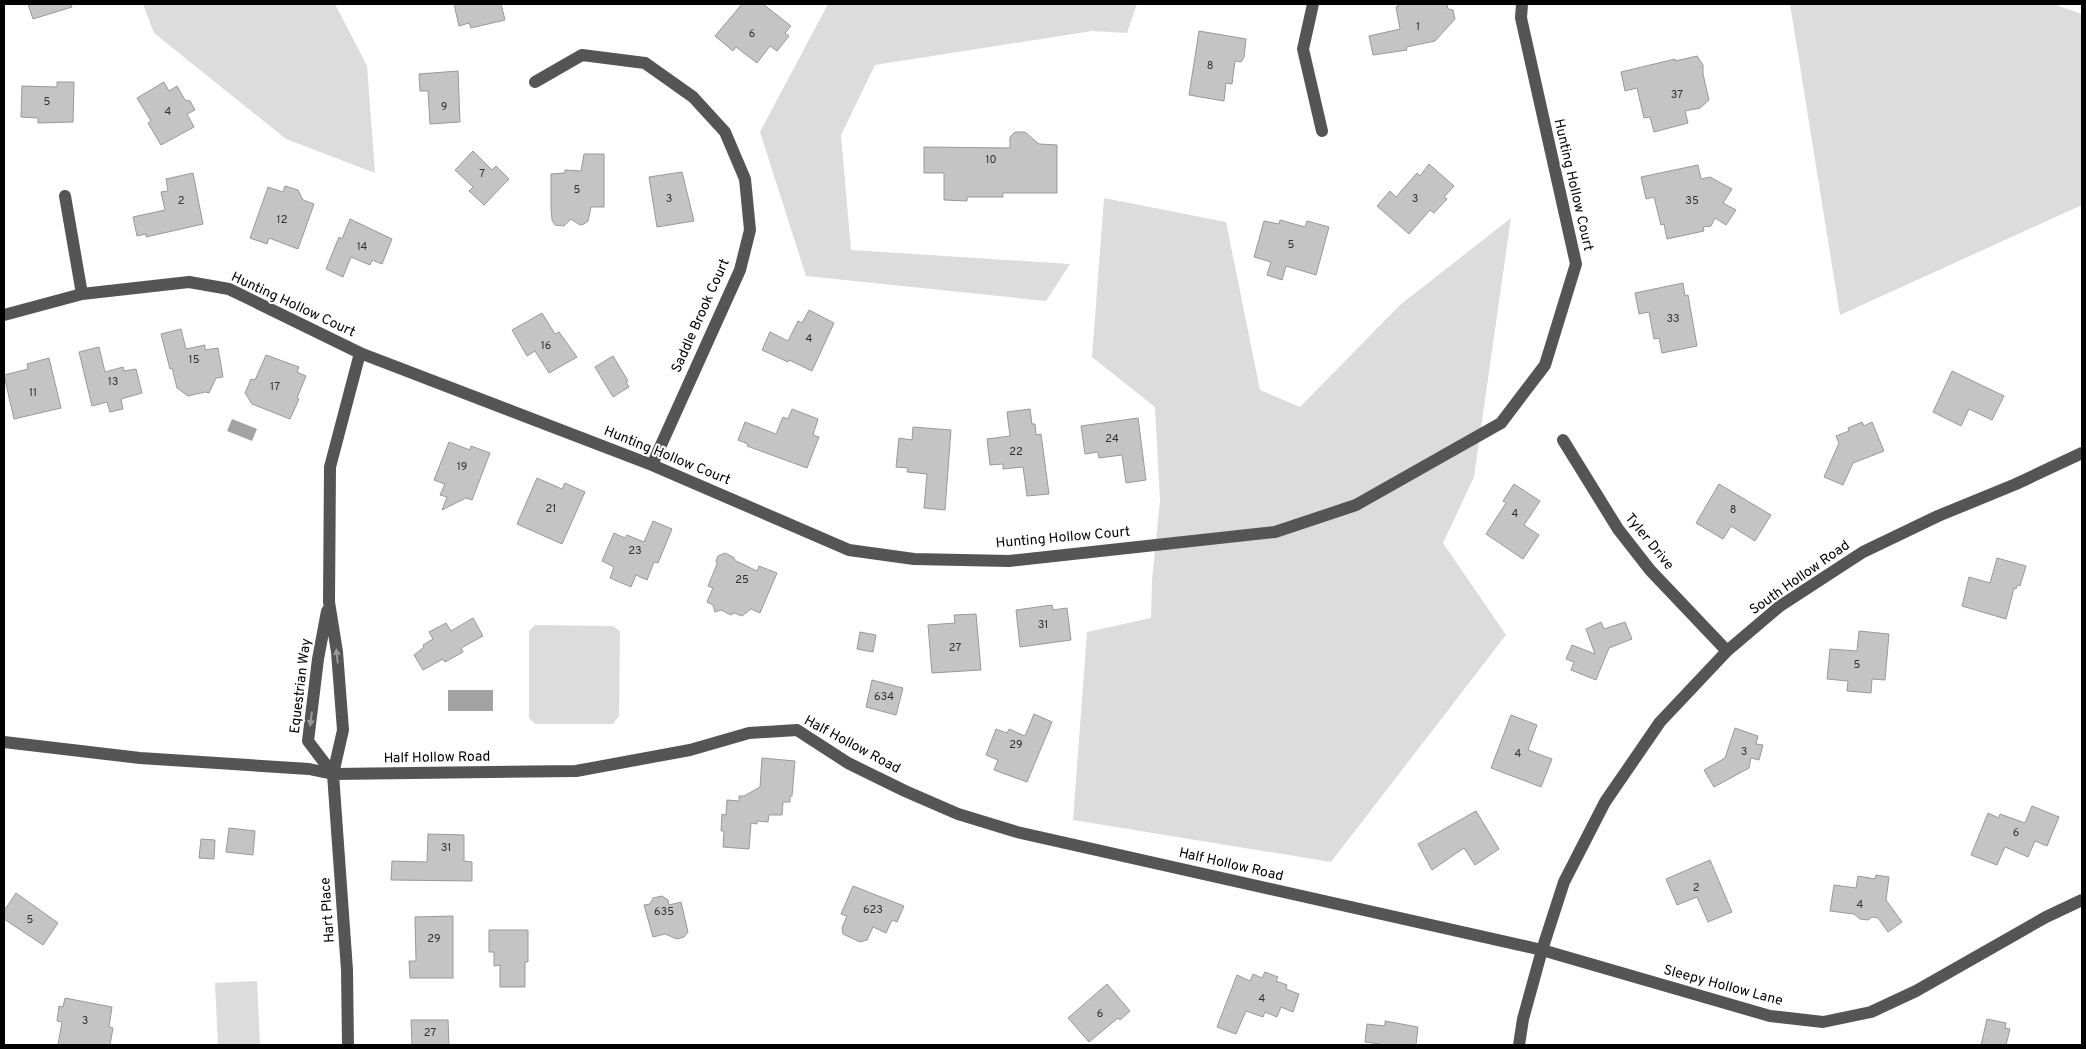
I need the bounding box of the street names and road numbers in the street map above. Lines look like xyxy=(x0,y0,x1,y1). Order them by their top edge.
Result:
street label: Hunting Hollow Court xyxy=(1550,117,1596,253)
street label: Saddle Brook Court xyxy=(668,256,734,376)
street label: Hunting Hollow Court xyxy=(228,269,358,341)
street label: Hunting Hollow Court xyxy=(601,423,733,489)
street label: Tyler Drive xyxy=(1621,510,1677,574)
street label: Hunting Hollow Court xyxy=(995,524,1131,552)
street label: South Hollow Road xyxy=(1747,537,1853,619)
street label: Equestrian Way xyxy=(287,637,315,735)
street label: Half Hollow Road xyxy=(801,712,903,778)
street label: Half Hollow Road xyxy=(383,749,491,767)
street label: Half Hollow Road xyxy=(1177,845,1285,885)
street label: Hart Place xyxy=(317,877,339,943)
street label: Sleepy Hollow Lane xyxy=(1661,962,1785,1010)

